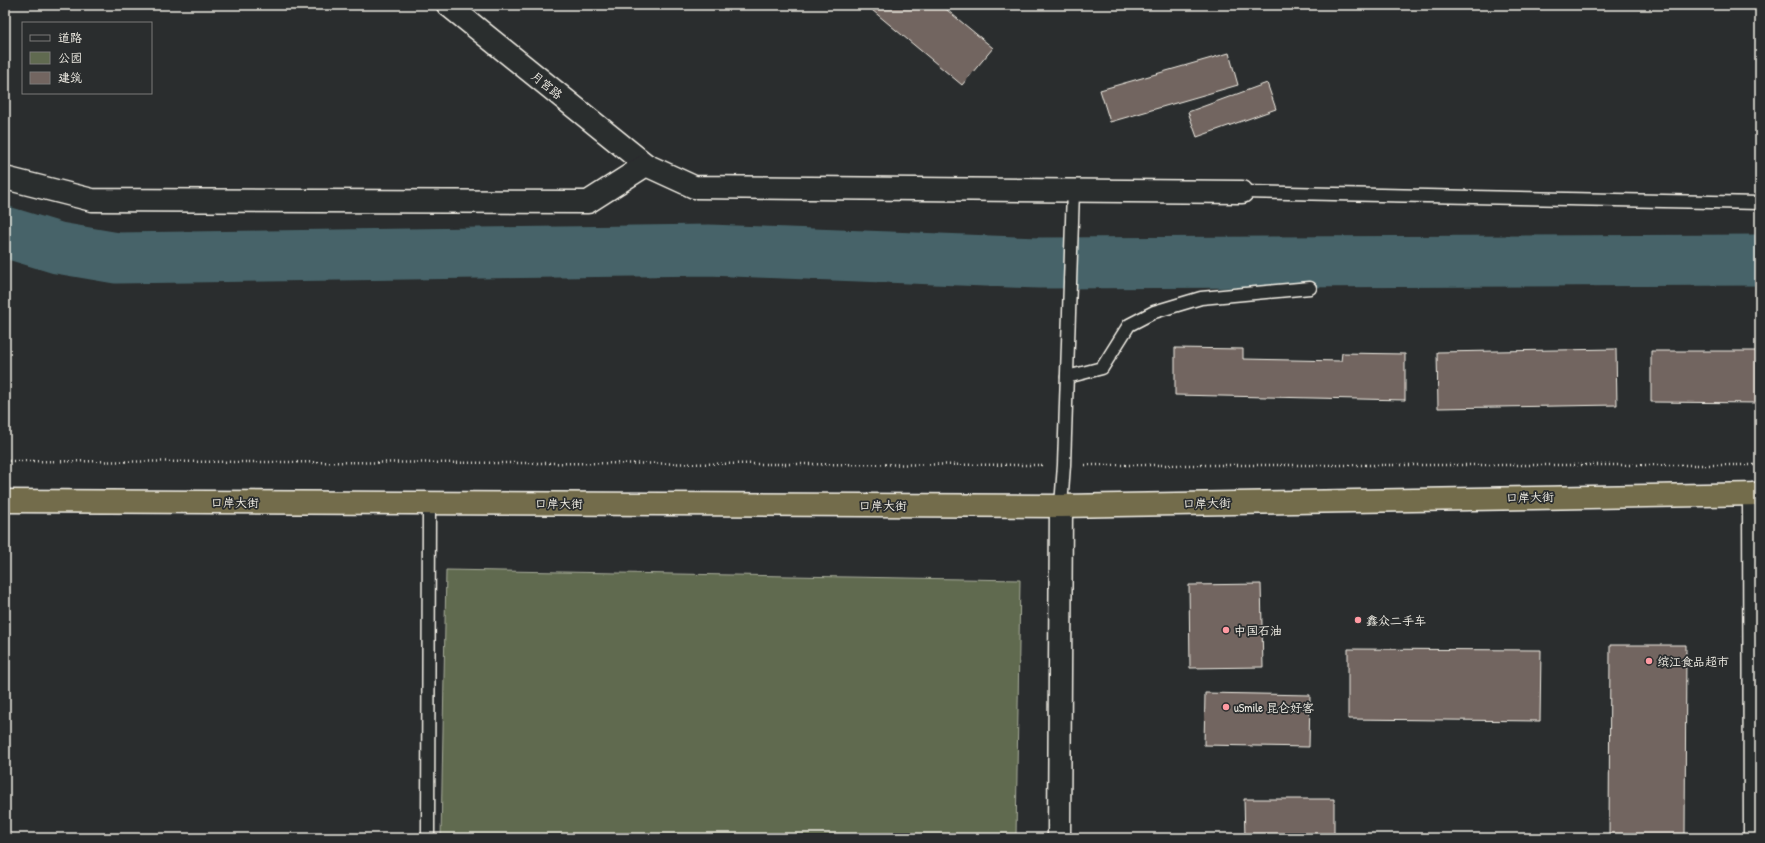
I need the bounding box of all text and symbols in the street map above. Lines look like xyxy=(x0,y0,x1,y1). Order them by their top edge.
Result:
legend xyxy=(22,22,152,94)
text: 道路 xyxy=(58,29,82,46)
text: 公园 xyxy=(58,49,82,66)
street label: 月宫路 xyxy=(528,67,566,103)
text: 建筑 xyxy=(58,69,82,86)
street label: 口岸大街 xyxy=(1506,488,1554,506)
street label: 口岸大街 xyxy=(211,494,259,511)
street label: 口岸大街 xyxy=(1183,494,1231,512)
street label: 口岸大街 xyxy=(535,495,583,512)
street label: 口岸大街 xyxy=(859,497,907,514)
place label: 鑫众二手车 xyxy=(1366,612,1426,629)
marker: 鑫众二手车 xyxy=(1353,615,1363,625)
place label: 中国石油 xyxy=(1234,622,1282,639)
marker: 中国石油 xyxy=(1221,625,1231,635)
place label: 缤江食品超市 xyxy=(1657,653,1729,670)
marker: 缤江食品超市 xyxy=(1644,656,1654,666)
place label: uSmile 昆仑好客 xyxy=(1234,699,1314,716)
marker: uSmile 昆仑好客 xyxy=(1221,702,1231,712)

